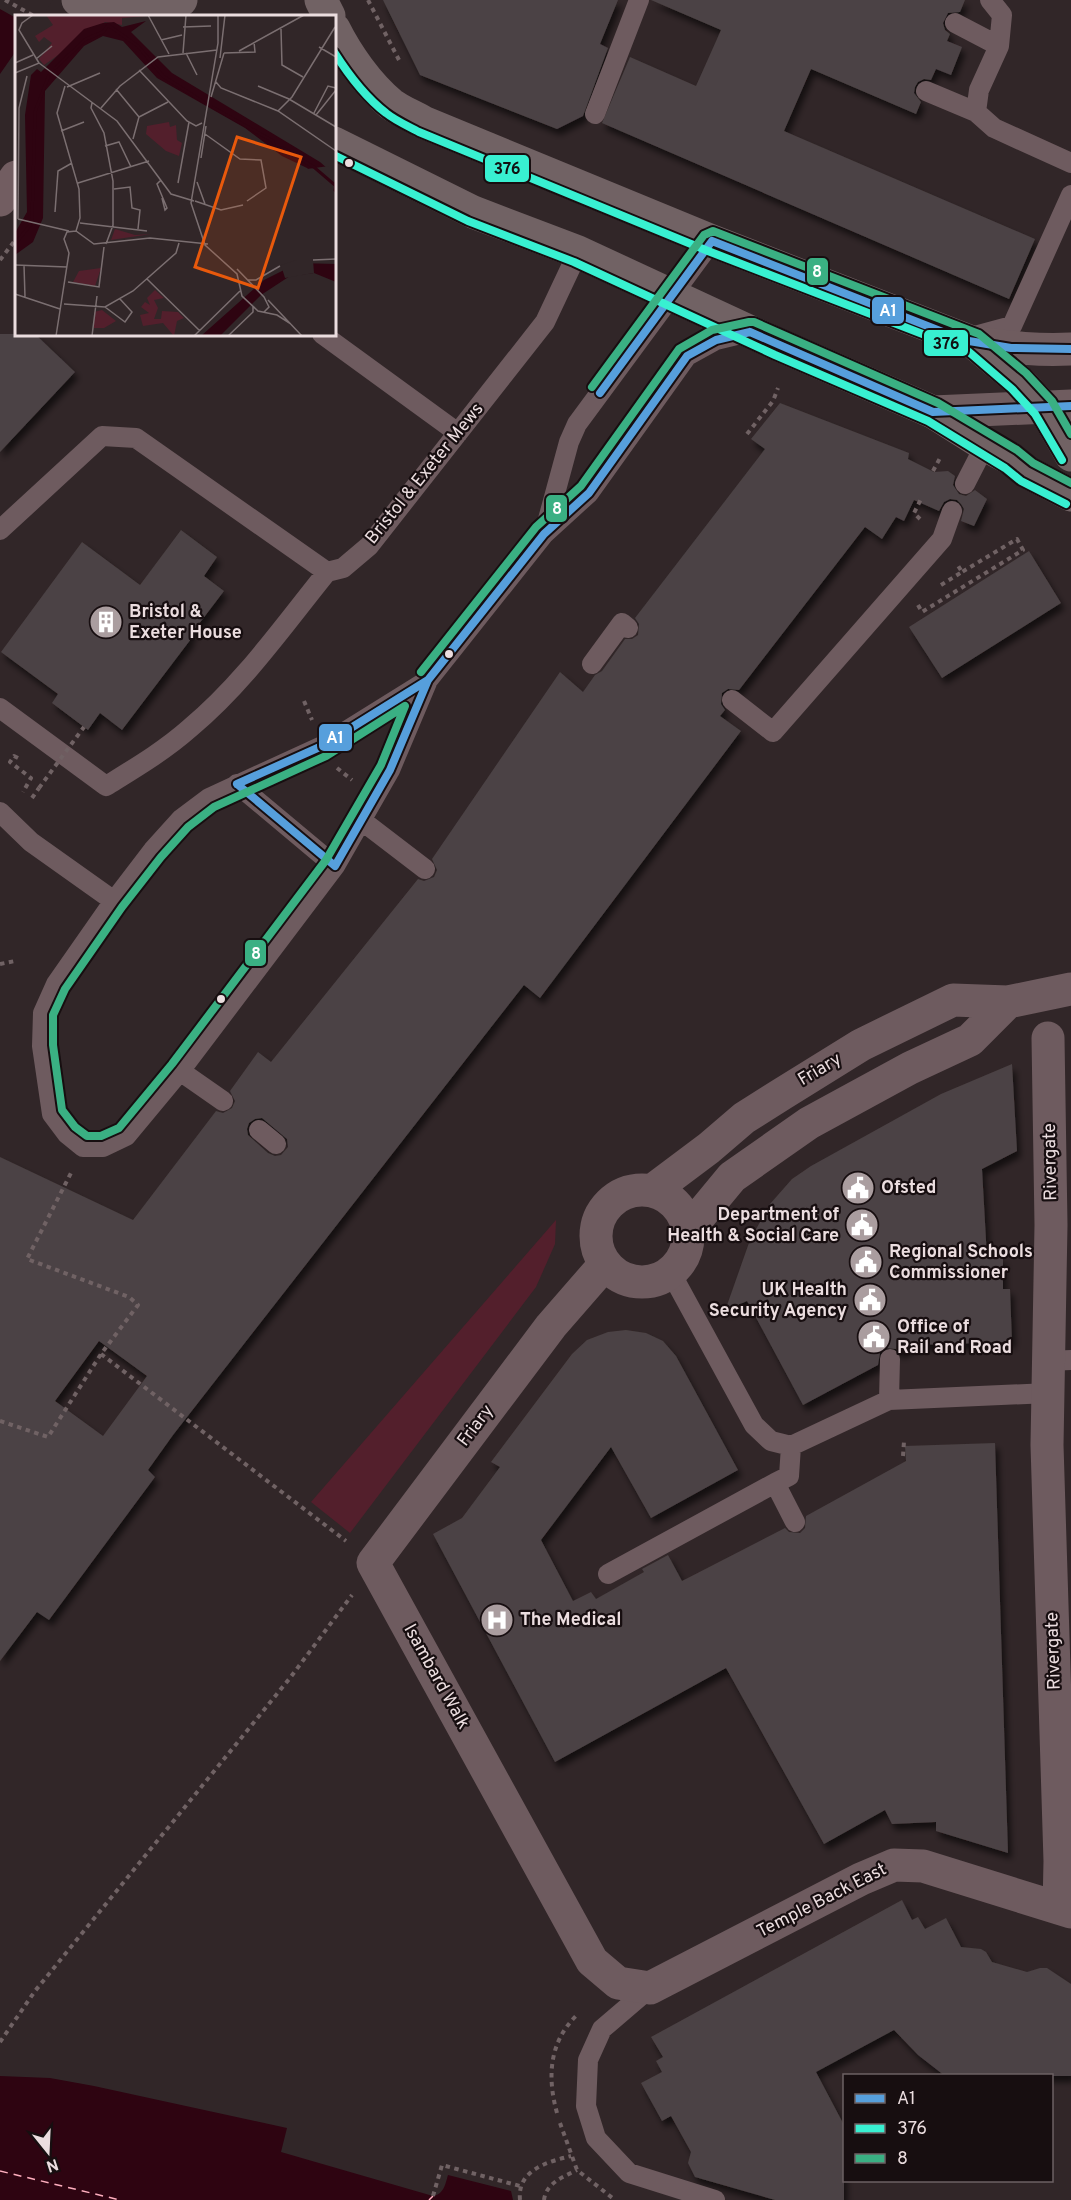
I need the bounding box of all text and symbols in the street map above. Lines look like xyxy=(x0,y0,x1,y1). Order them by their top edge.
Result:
inset map xyxy=(15,15,336,336)
line badge: 376 xyxy=(484,154,530,183)
unlabelled marker xyxy=(343,157,355,169)
text: 376 xyxy=(494,160,521,180)
line badge: 8 xyxy=(806,257,829,286)
text: 8 xyxy=(812,263,822,283)
line badge: A1 xyxy=(871,296,905,325)
text: A1 xyxy=(879,302,897,322)
line badge: 376 xyxy=(923,329,969,357)
text: 376 xyxy=(933,335,960,355)
street label: Bristol & Exeter Mews xyxy=(361,399,489,549)
line badge: 8 xyxy=(545,494,568,523)
text: 8 xyxy=(552,500,562,520)
place label: Bristol & Exeter House xyxy=(129,601,242,645)
building icon: Bristol & Exeter House xyxy=(88,604,124,640)
unlabelled marker xyxy=(443,648,455,660)
line badge: A1 xyxy=(318,723,353,752)
text: A1 xyxy=(326,729,344,749)
line badge: 8 xyxy=(244,939,267,967)
text: 8 xyxy=(251,945,261,965)
unlabelled marker xyxy=(215,993,227,1005)
street label: Friary xyxy=(794,1048,846,1092)
street label: Rivergate xyxy=(1039,1123,1063,1201)
public building icon: Ofsted xyxy=(840,1170,876,1206)
place label: Ofsted xyxy=(881,1177,936,1200)
place label: Department of Health & Social Care xyxy=(667,1204,839,1248)
public building icon: Department of Health & Social Care xyxy=(844,1207,880,1243)
place label: Regional Schools Commissioner xyxy=(889,1241,1033,1285)
public building icon: Regional Schools Commissioner xyxy=(848,1244,884,1280)
place label: UK Health Security Agency xyxy=(709,1279,847,1323)
public building icon: UK Health Security Agency xyxy=(852,1282,888,1318)
place label: Office of Rail and Road xyxy=(897,1316,1012,1360)
public building icon: Office of Rail and Road xyxy=(856,1319,892,1355)
street label: Friary xyxy=(453,1400,499,1452)
hospital icon: The Medical xyxy=(479,1602,515,1638)
place label: The Medical xyxy=(520,1609,621,1632)
street label: Rivergate xyxy=(1041,1612,1067,1690)
street label: Isambard Walk xyxy=(398,1620,474,1734)
street label: Temple Back East xyxy=(753,1858,891,1944)
legend xyxy=(843,2074,1053,2182)
text: A1 xyxy=(897,2088,916,2111)
text: 376 xyxy=(897,2118,927,2141)
north arrow xyxy=(18,2122,78,2182)
text: 8 xyxy=(897,2148,908,2171)
text: N xyxy=(43,2153,61,2176)

